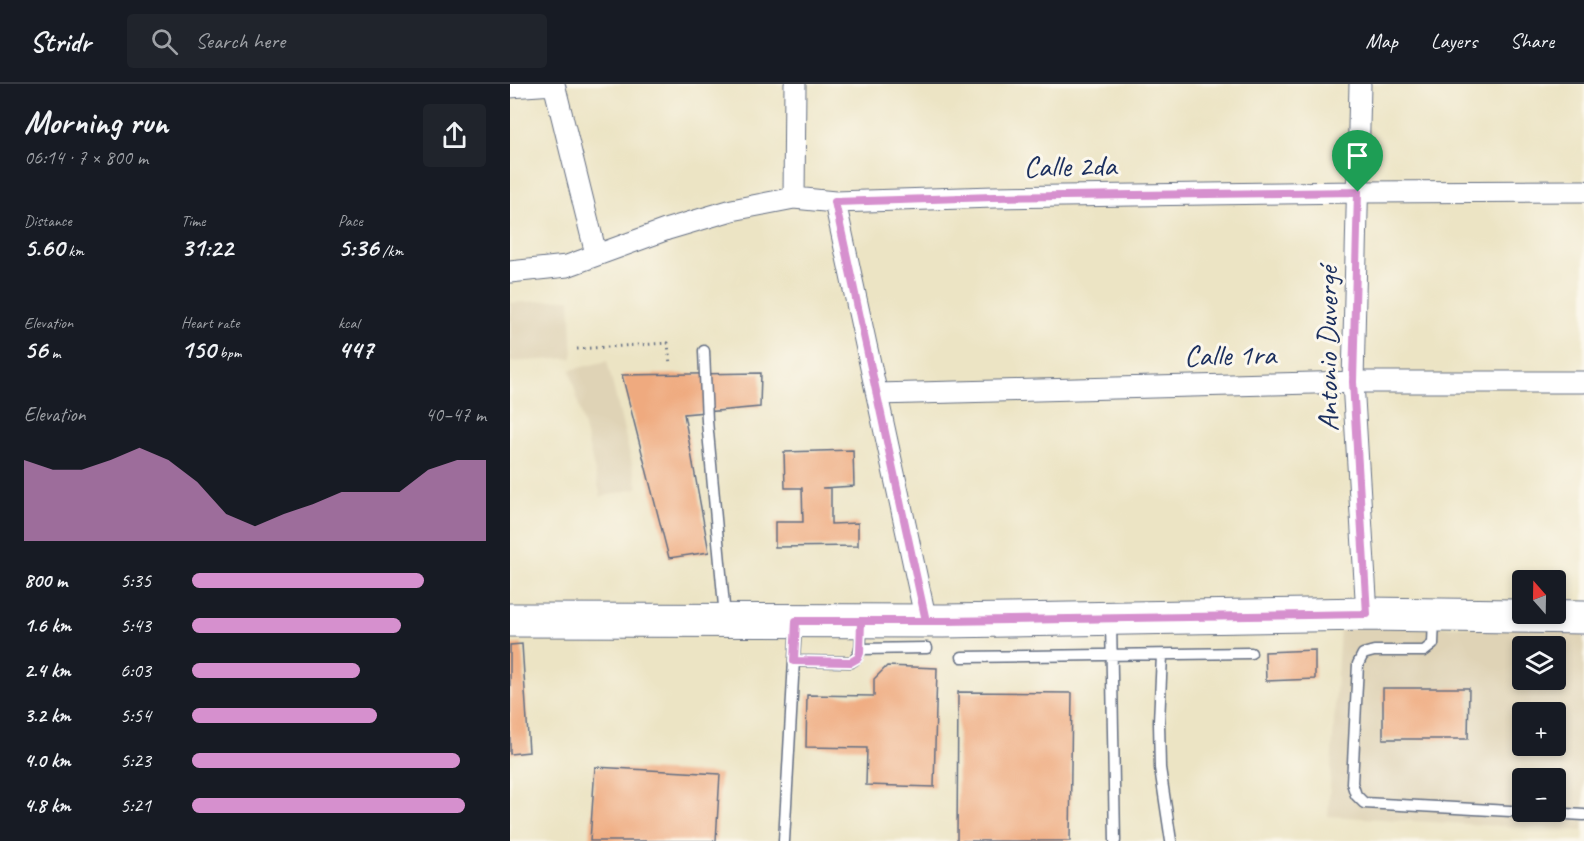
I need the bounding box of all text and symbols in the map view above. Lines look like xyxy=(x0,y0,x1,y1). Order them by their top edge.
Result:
search box xyxy=(127,14,547,68)
text: Stridr xyxy=(30,24,91,59)
icon: search xyxy=(148,25,181,58)
text: Search here xyxy=(196,27,285,55)
text: Map xyxy=(1365,28,1398,54)
text: Layers xyxy=(1431,28,1477,54)
text: Share xyxy=(1510,28,1554,54)
text: Morning run xyxy=(24,101,168,143)
button: share xyxy=(423,104,486,167)
pin xyxy=(1332,130,1383,192)
icon: arrive xyxy=(1341,139,1374,172)
text: 06:14 · 7 × 800 m xyxy=(24,145,148,170)
street label: Calle 2da xyxy=(1023,146,1119,186)
text: Distance xyxy=(24,211,72,231)
text: Time xyxy=(181,211,205,231)
text: Pace xyxy=(338,211,363,231)
text: 5.60 xyxy=(24,231,64,264)
text: 31:22 xyxy=(181,231,233,264)
text: 5:36 xyxy=(338,231,378,264)
text: km xyxy=(64,241,84,261)
text: /km xyxy=(378,241,403,261)
street label: Antonio Duvergé xyxy=(1308,262,1346,432)
text: Elevation xyxy=(24,313,73,333)
text: Heart rate xyxy=(181,313,239,333)
text: kcal xyxy=(338,313,359,333)
text: 56 xyxy=(24,333,48,366)
text: 150 xyxy=(181,333,216,366)
text: 447 xyxy=(338,333,373,366)
street label: Calle 1ra xyxy=(1184,335,1278,375)
text: m xyxy=(48,343,60,363)
text: bpm xyxy=(216,343,242,363)
text: Elevation xyxy=(24,402,86,427)
text: 40–47 m xyxy=(425,402,486,427)
text: 800 m xyxy=(24,568,67,593)
text: 5:35 xyxy=(120,568,151,593)
north arrow xyxy=(1512,570,1566,624)
map controls xyxy=(1512,570,1566,822)
text: 1.6 km xyxy=(24,613,71,638)
text: 5:43 xyxy=(120,613,151,638)
button: layers xyxy=(1512,636,1566,690)
text: 2.4 km xyxy=(24,658,71,683)
text: 6:03 xyxy=(120,658,151,683)
button: + xyxy=(1512,702,1566,756)
text: 3.2 km xyxy=(24,703,71,728)
text: 5:54 xyxy=(120,703,151,728)
text: 4.0 km xyxy=(24,748,71,773)
text: 5:23 xyxy=(120,748,151,773)
button: − xyxy=(1512,768,1566,822)
text: 4.8 km xyxy=(24,793,71,818)
text: 5:21 xyxy=(120,793,151,818)

